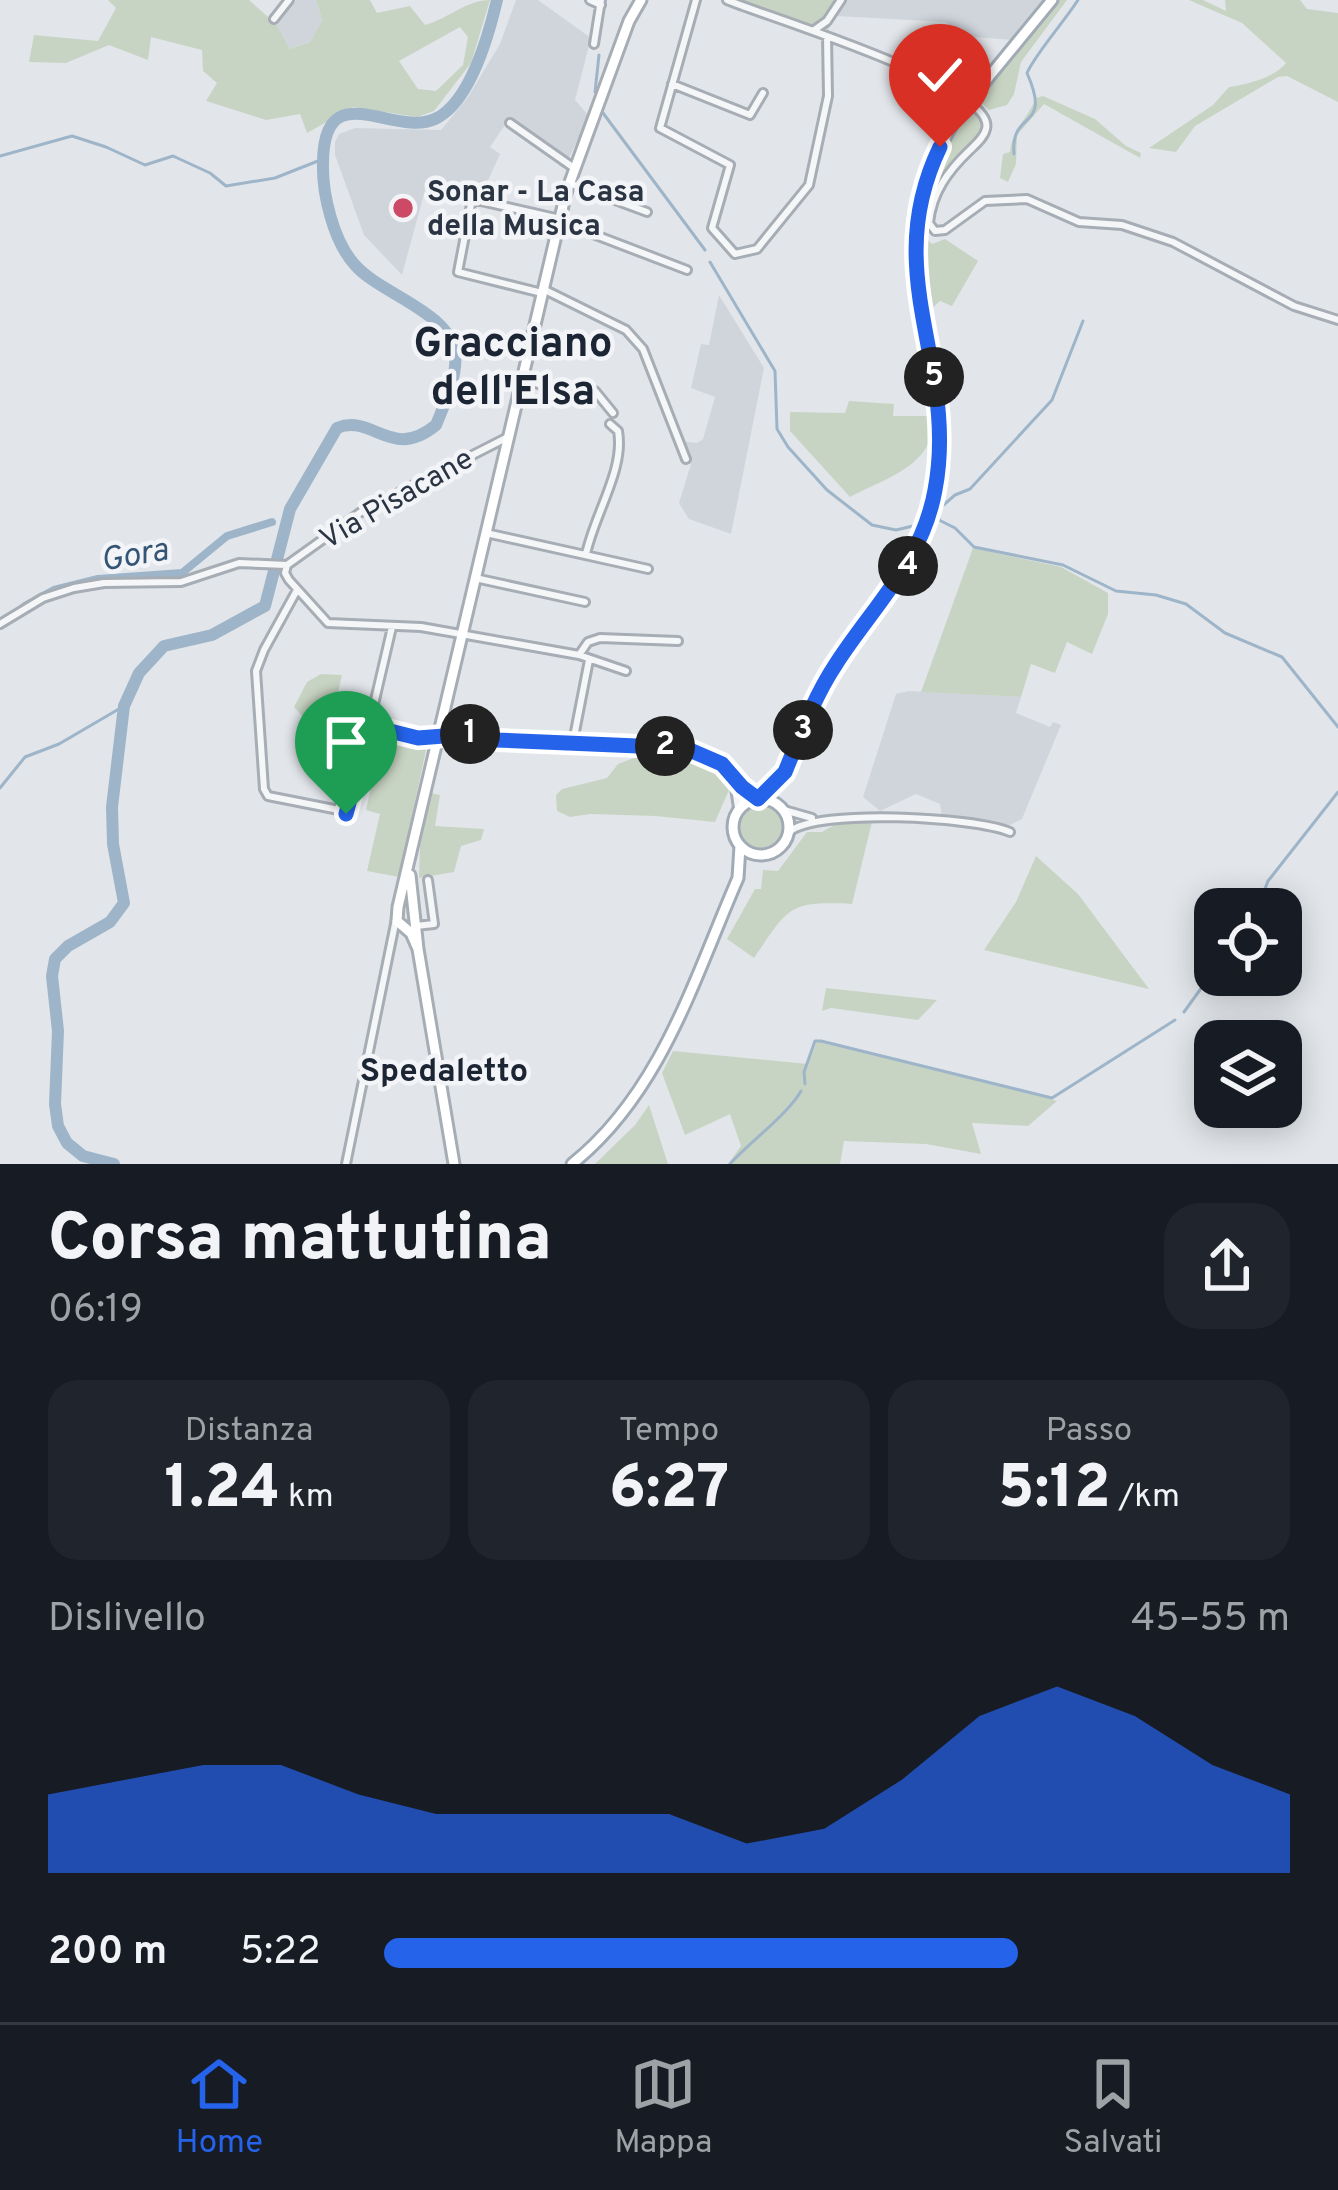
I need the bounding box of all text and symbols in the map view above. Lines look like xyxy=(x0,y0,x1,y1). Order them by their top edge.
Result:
pin xyxy=(889,24,991,147)
icon: check xyxy=(907,42,973,108)
place label: Sonar - La Casa della Musica xyxy=(427,175,644,246)
marker: Sonar - La Casa della Musica xyxy=(390,195,416,221)
district label: Gracciano dell'Elsa xyxy=(413,319,613,420)
pin: 5 xyxy=(904,347,964,407)
text: 5 xyxy=(924,356,944,398)
street label: Via Pisacane xyxy=(314,441,480,559)
water label: Gora xyxy=(98,530,172,583)
pin: 4 xyxy=(878,536,938,596)
text: 4 xyxy=(897,545,919,587)
pin xyxy=(295,691,397,814)
pin: 3 xyxy=(773,700,833,760)
pin: 1 xyxy=(440,704,500,764)
icon: arrive xyxy=(313,709,379,775)
text: 3 xyxy=(793,709,813,751)
text: 1 xyxy=(463,713,477,755)
pin: 2 xyxy=(635,716,695,776)
text: 2 xyxy=(655,725,675,767)
map controls xyxy=(1194,888,1302,1128)
button: locate xyxy=(1194,888,1302,996)
button: layers xyxy=(1194,1020,1302,1128)
district label: Spedaletto xyxy=(360,1052,528,1094)
text: Corsa mattutina xyxy=(48,1200,552,1283)
button: share xyxy=(1164,1203,1290,1329)
text: 06:19 xyxy=(48,1287,143,1336)
text: Distanza xyxy=(185,1411,313,1453)
text: Tempo xyxy=(619,1411,719,1453)
text: Passo xyxy=(1046,1411,1132,1453)
text: 1.24 xyxy=(164,1453,280,1529)
text: 6:27 xyxy=(609,1453,729,1529)
text: 5:12 xyxy=(998,1453,1111,1529)
text: km xyxy=(280,1477,334,1519)
text: /km xyxy=(1111,1477,1180,1519)
text: Dislivello xyxy=(48,1596,206,1645)
text: 45–55 m xyxy=(1131,1596,1290,1645)
text: 200 m xyxy=(48,1929,167,1978)
text: 5:22 xyxy=(240,1929,321,1978)
tab: Home xyxy=(176,2051,263,2165)
tab: Mappa xyxy=(614,2051,712,2165)
tab: Salvati xyxy=(1063,2051,1162,2165)

